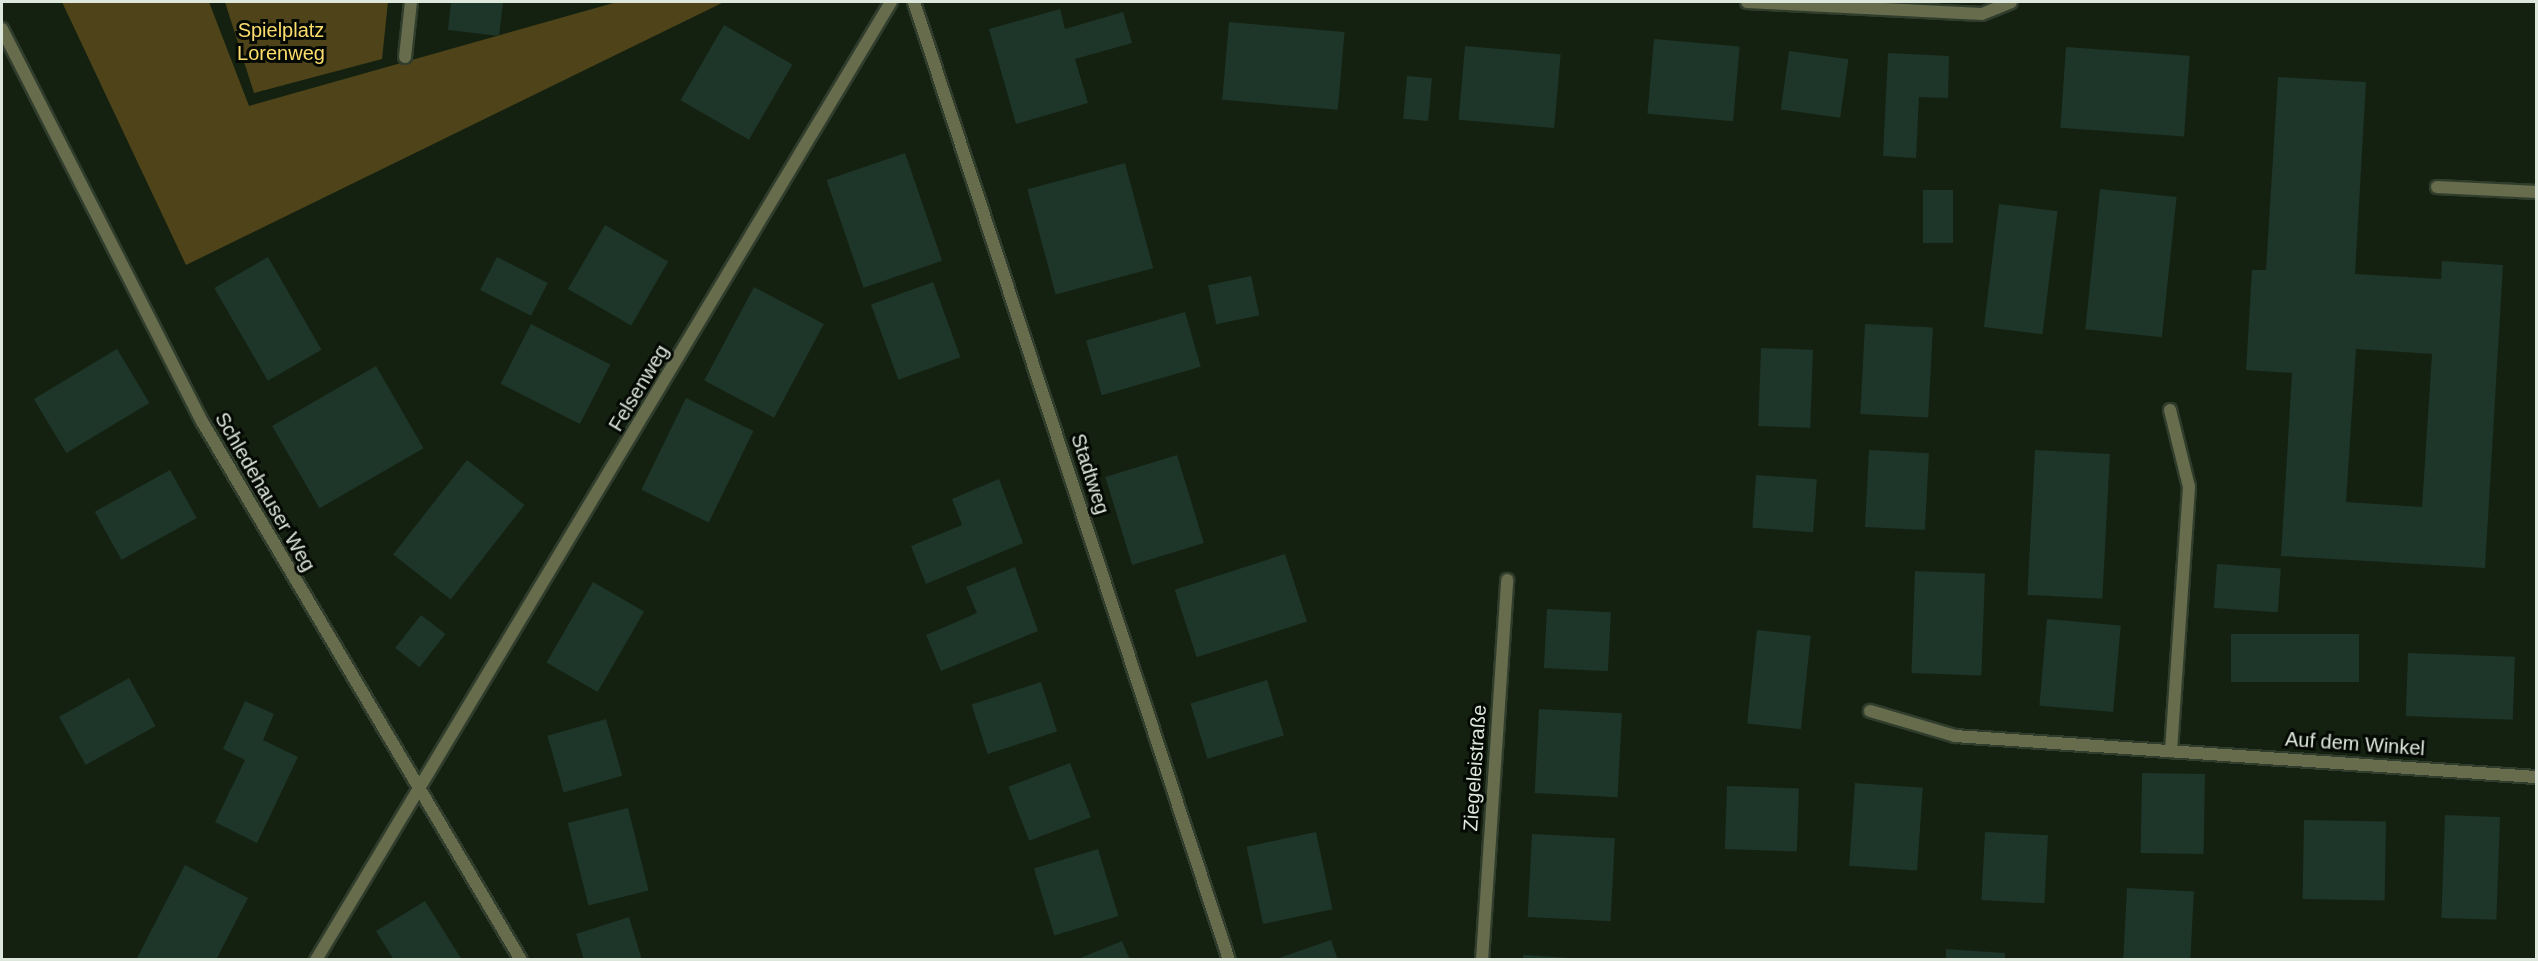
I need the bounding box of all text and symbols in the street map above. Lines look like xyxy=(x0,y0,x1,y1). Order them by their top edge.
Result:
park label: Spielplatz Lorenweg xyxy=(237,19,325,66)
street label: Felsenweg xyxy=(604,340,674,436)
street label: Schledehauser Weg xyxy=(210,408,320,576)
street label: Stadtweg xyxy=(1066,431,1114,517)
street label: Ziegeleistraße xyxy=(1459,704,1491,832)
street label: Auf dem Winkel xyxy=(2284,727,2426,761)

